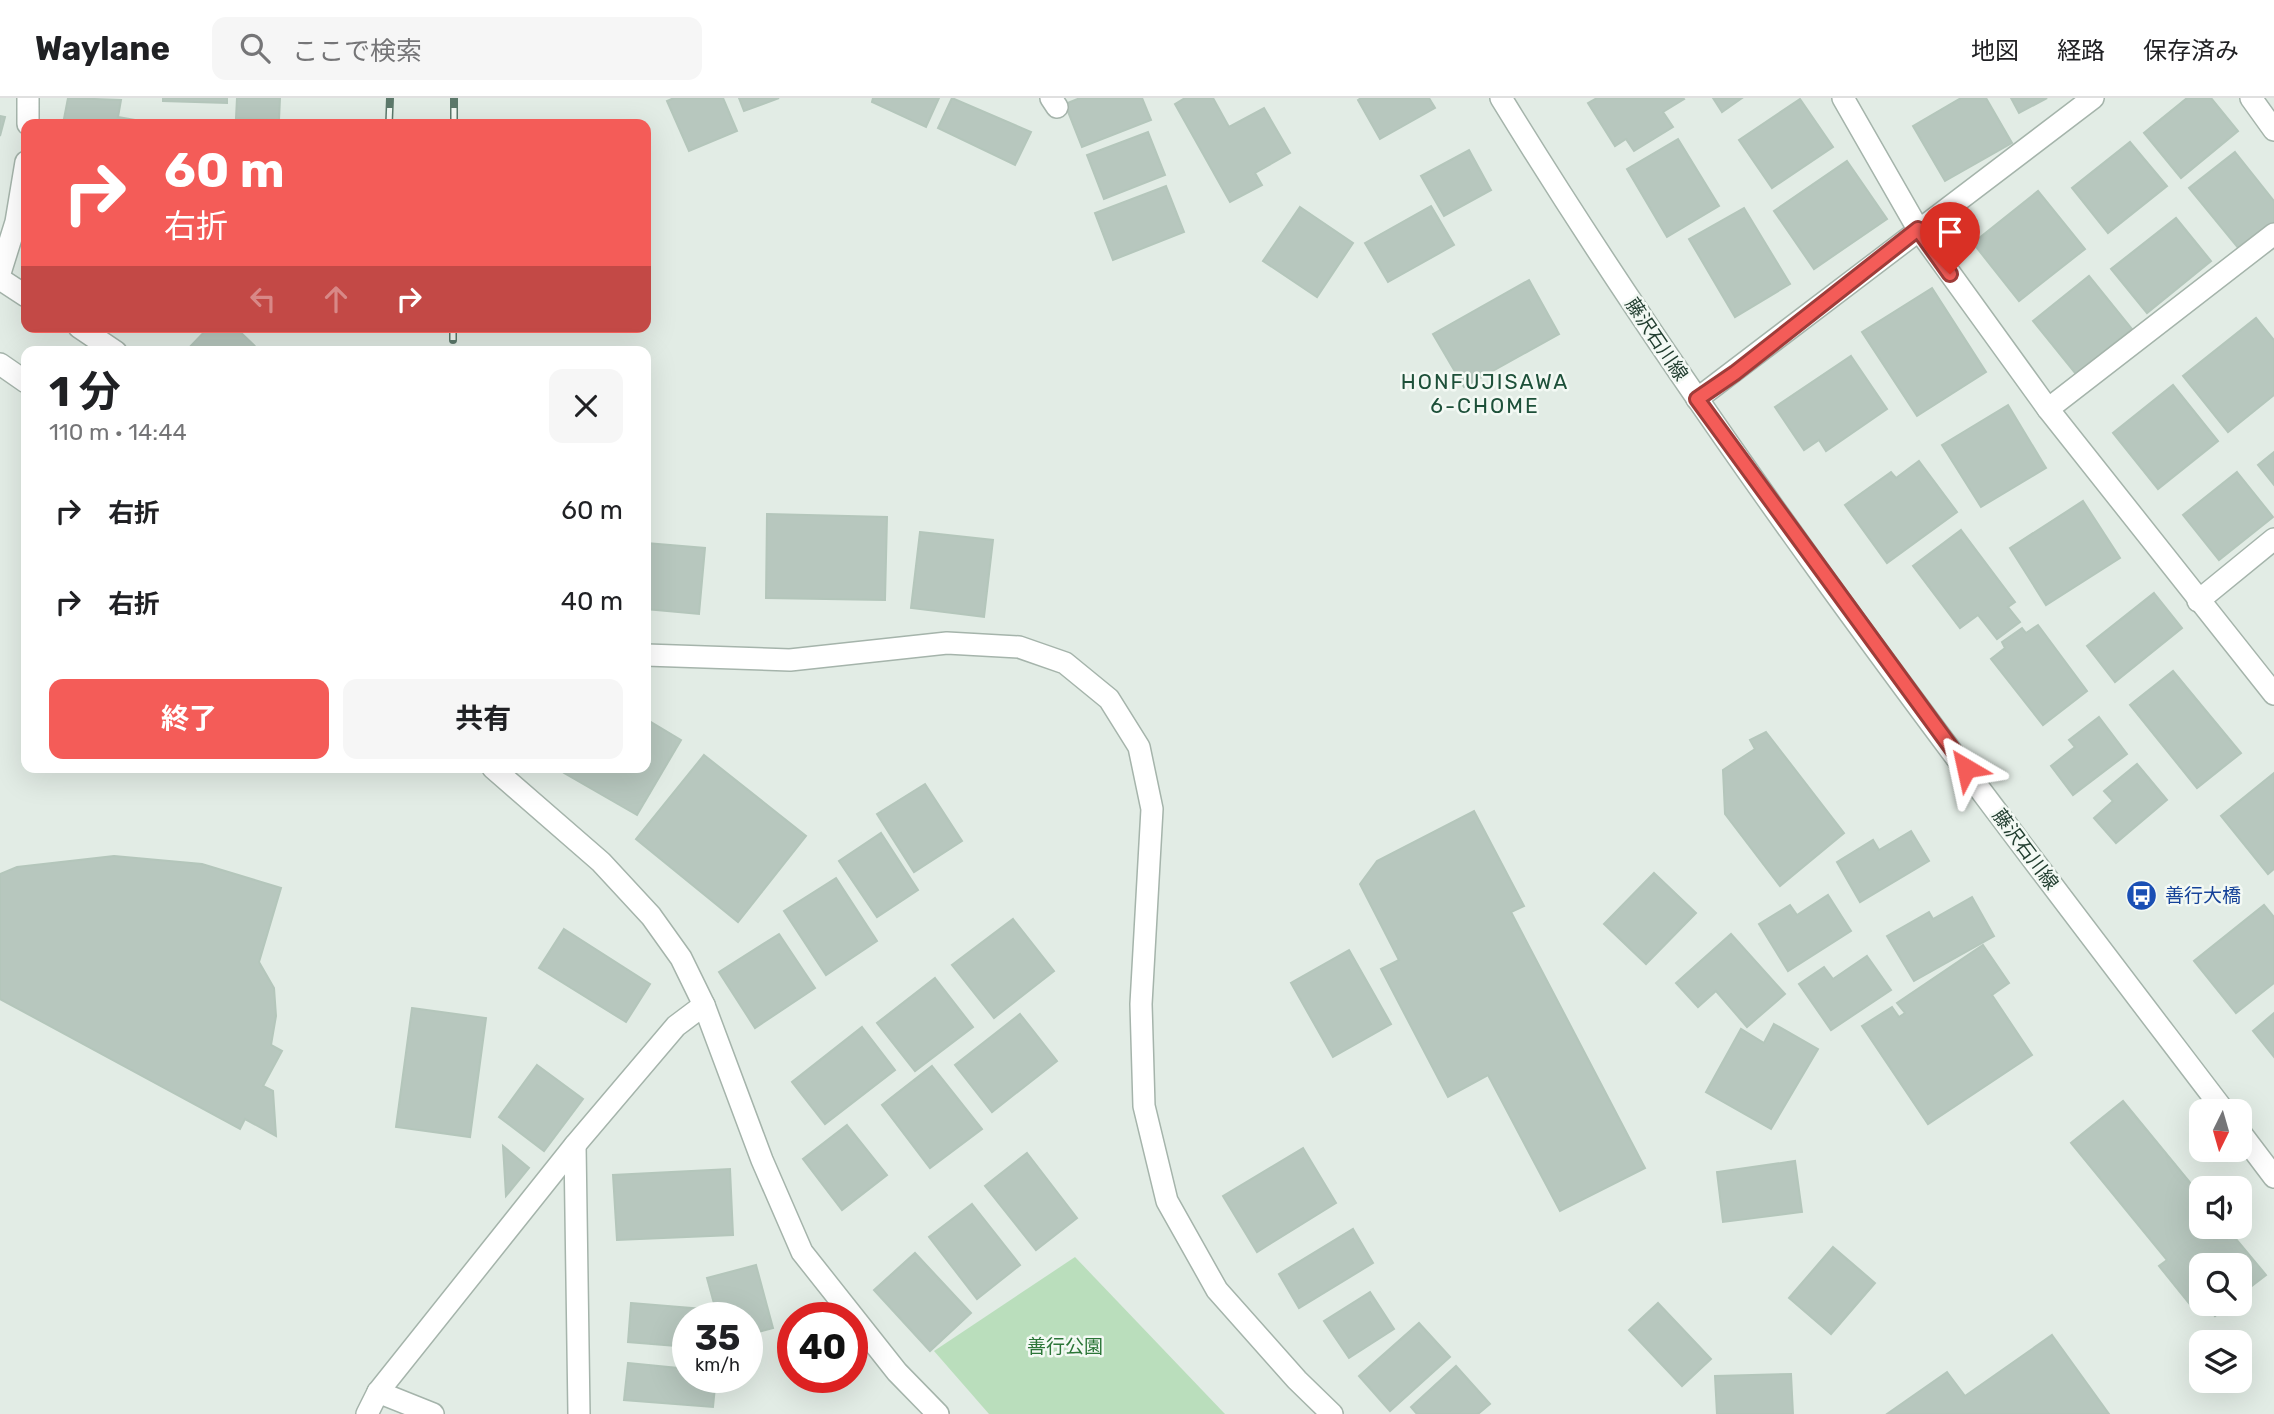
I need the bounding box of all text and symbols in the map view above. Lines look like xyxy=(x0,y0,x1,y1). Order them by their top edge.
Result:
search box xyxy=(212,17,702,80)
text: Waylane xyxy=(35,29,170,68)
icon: search xyxy=(236,29,274,67)
text: ここで検索 xyxy=(292,36,422,67)
text: 地図 xyxy=(1971,37,2019,65)
text: 経路 xyxy=(2057,37,2105,65)
text: 保存済み xyxy=(2143,37,2239,65)
text: 60 m xyxy=(164,141,285,199)
icon: right xyxy=(49,147,140,238)
pin xyxy=(1920,202,1980,274)
text: 右折 xyxy=(164,207,228,245)
icon: arrive xyxy=(1931,213,1969,251)
icon: left xyxy=(244,280,282,318)
icon: ahead xyxy=(317,280,355,318)
icon: right xyxy=(390,280,428,318)
street label: 藤沢石川線 xyxy=(1620,293,1693,385)
text: 1 分 xyxy=(49,367,121,417)
button: close xyxy=(549,369,623,443)
district label: HONFUJISAWA 6-CHOME xyxy=(1401,369,1569,418)
text: 110 m · 14:44 xyxy=(49,418,187,446)
icon: right xyxy=(49,492,87,530)
text: 60 m xyxy=(561,495,623,526)
text: 右折 xyxy=(108,498,160,529)
icon: right xyxy=(49,583,87,621)
text: 40 m xyxy=(561,586,623,617)
text: 右折 xyxy=(108,589,160,620)
button: 終了 xyxy=(49,679,329,759)
button: 共有 xyxy=(343,679,623,759)
position arrow xyxy=(1929,731,2003,805)
street label: 藤沢石川線 xyxy=(1988,804,2063,894)
bus stop icon: 善行大橋 xyxy=(2125,878,2159,912)
place label: 善行大橋 xyxy=(2165,884,2241,907)
north arrow xyxy=(2189,1099,2252,1162)
map controls xyxy=(2189,1099,2252,1393)
button: sound xyxy=(2189,1176,2252,1239)
button: search xyxy=(2189,1253,2252,1316)
speed limit sign: 40 xyxy=(777,1302,868,1393)
text: 35 xyxy=(695,1317,740,1359)
button: layers xyxy=(2189,1330,2252,1393)
park label: 善行公園 xyxy=(1027,1335,1103,1358)
text: km/h xyxy=(695,1354,740,1376)

